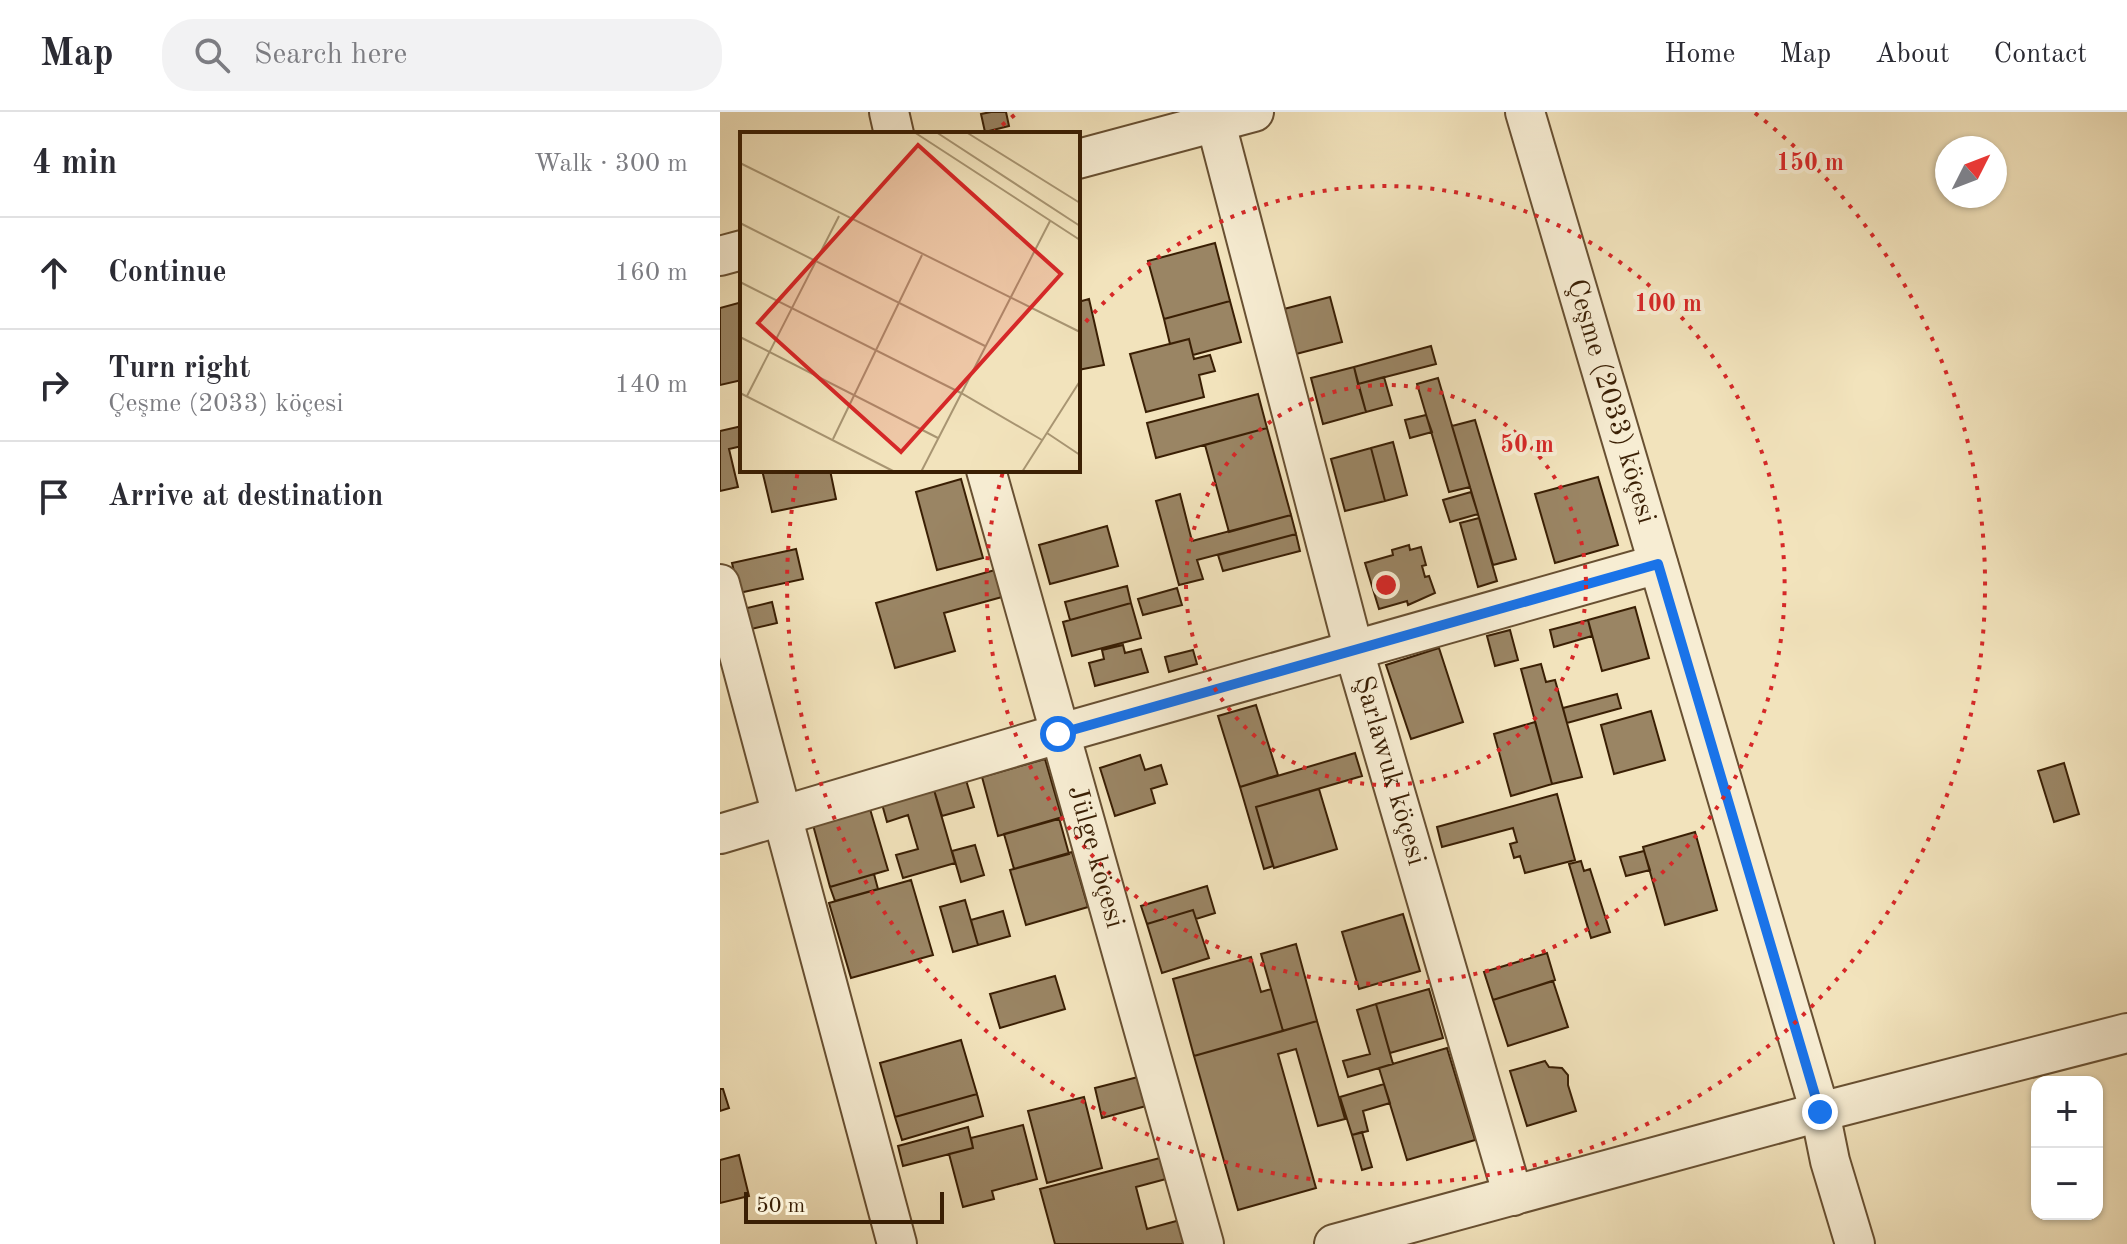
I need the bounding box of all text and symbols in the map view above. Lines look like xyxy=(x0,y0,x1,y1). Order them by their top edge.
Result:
search box xyxy=(162,19,722,91)
icon: search xyxy=(190,33,234,77)
text: Map xyxy=(40,36,114,74)
text: Search here xyxy=(254,40,407,70)
text: Home xyxy=(1664,41,1735,69)
text: Map xyxy=(1779,41,1831,69)
text: About xyxy=(1875,41,1950,69)
text: Contact xyxy=(1994,41,2087,69)
inset map xyxy=(740,132,1080,472)
north arrow xyxy=(1935,136,2007,208)
text: 4 min xyxy=(32,147,117,181)
text: Walk · 300 m xyxy=(534,151,688,177)
text: 150 m xyxy=(1776,151,1844,176)
icon: ahead xyxy=(32,251,76,295)
text: Continue xyxy=(108,258,227,288)
text: 160 m xyxy=(615,260,688,286)
street label: Çeşme (2033) köçesi xyxy=(1561,276,1660,527)
text: 100 m xyxy=(1634,293,1702,317)
text: Turn right xyxy=(108,354,250,384)
icon: right xyxy=(32,363,76,407)
text: 140 m xyxy=(615,372,688,398)
text: Çeşme (2033) köçesi xyxy=(108,391,343,417)
text: 50 m xyxy=(1500,433,1554,458)
icon: arrive xyxy=(32,475,76,519)
text: Arrive at destination xyxy=(108,482,383,512)
centre of rings xyxy=(1372,571,1400,599)
street label: Şarlawuk köçesi xyxy=(1348,673,1430,869)
route start xyxy=(1040,716,1076,752)
street label: Jülge köçesi xyxy=(1062,783,1128,931)
map controls xyxy=(2031,1076,2103,1220)
button: + xyxy=(2031,1076,2103,1148)
route end xyxy=(1802,1094,1838,1130)
button: − xyxy=(2031,1148,2103,1220)
scale bar xyxy=(744,1188,944,1224)
text: 50 m xyxy=(756,1195,805,1217)

